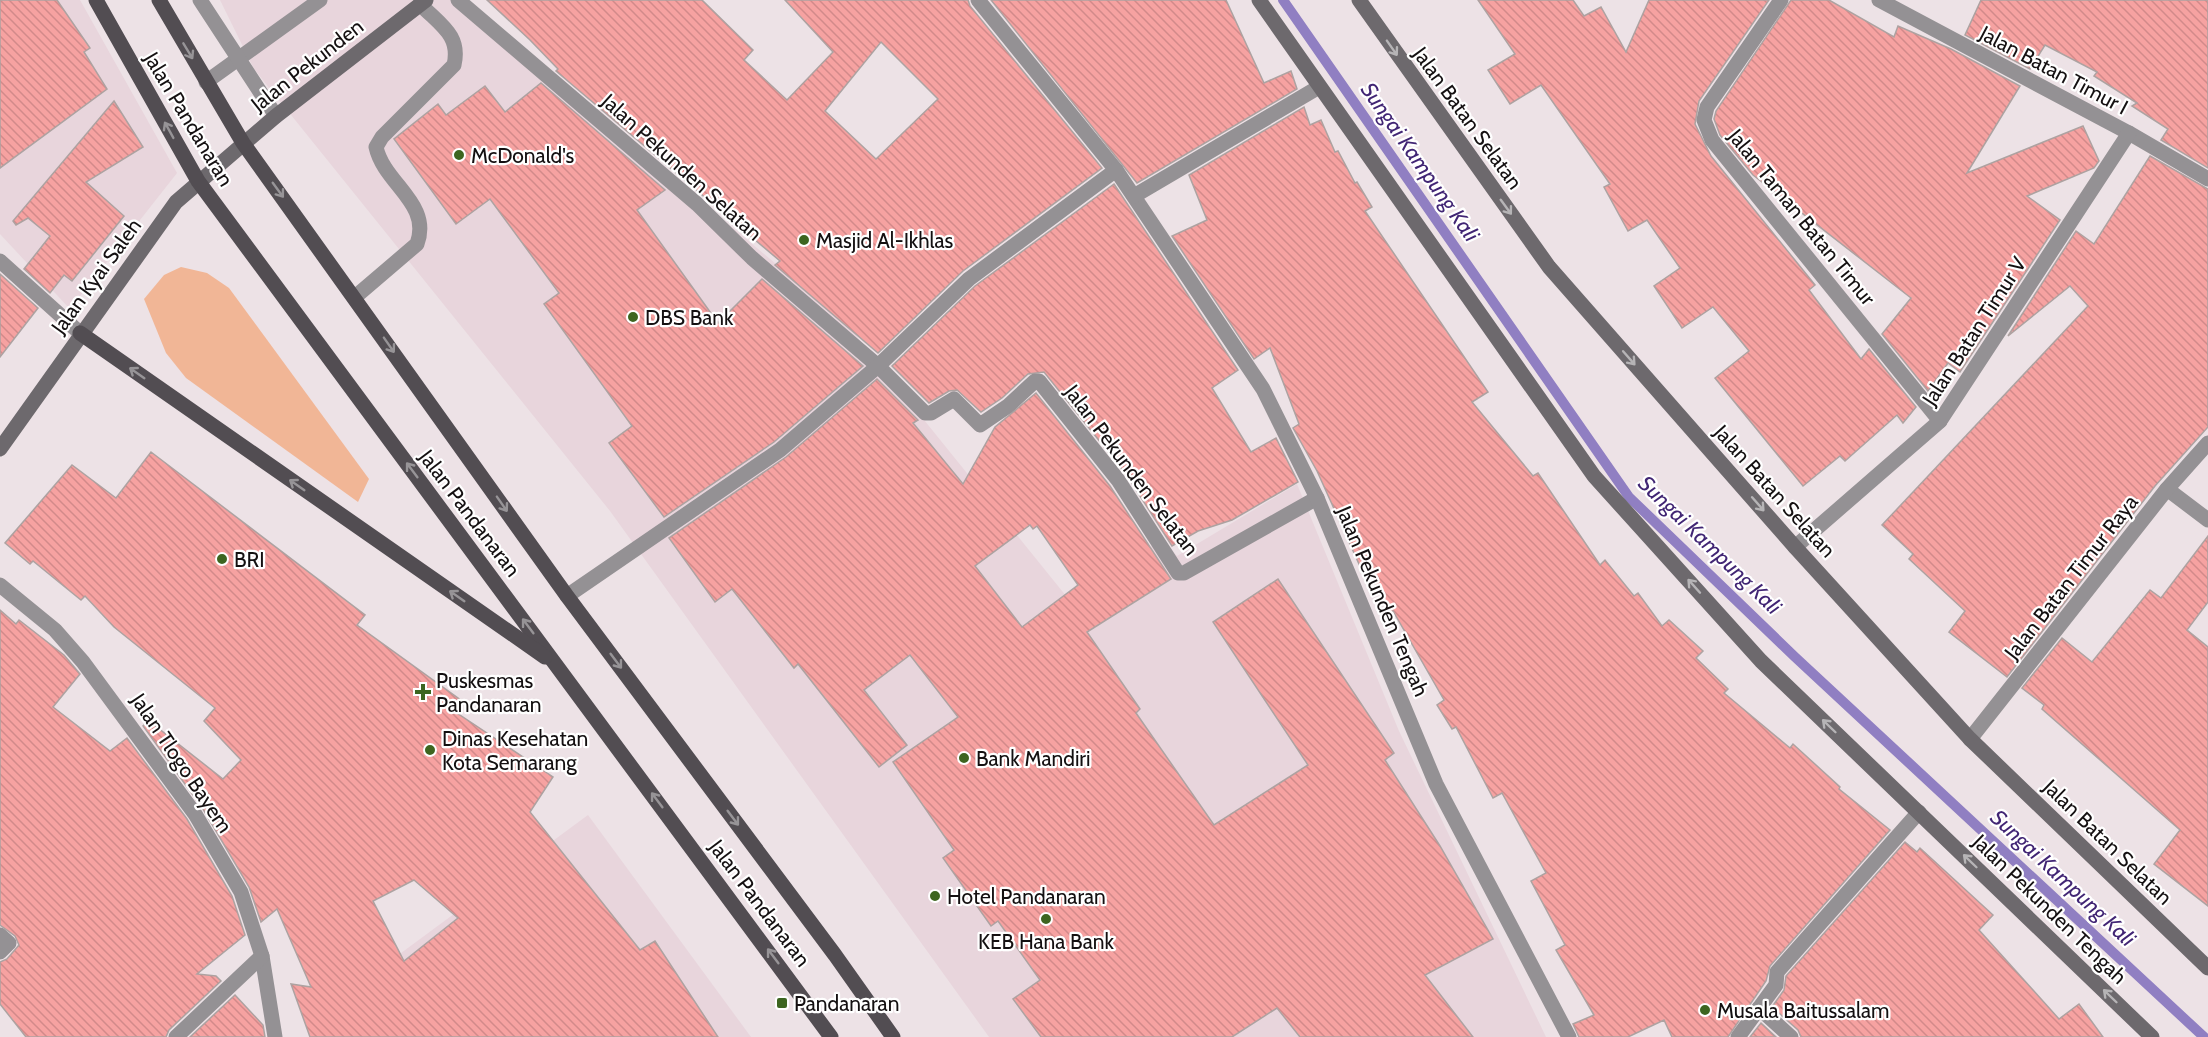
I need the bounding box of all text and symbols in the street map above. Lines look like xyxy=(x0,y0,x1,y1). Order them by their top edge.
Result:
street label: Jalan Pekunden xyxy=(245,13,368,117)
street label: Jalan Batan Timur I xyxy=(1975,20,2132,120)
one-way arrow xyxy=(1386,40,1398,56)
street label: Jalan Batan Selatan xyxy=(1407,41,1528,194)
one-way arrow xyxy=(182,42,194,59)
street label: Jalan Pandanaran xyxy=(139,47,239,191)
water label: Sungai Kampung Kali xyxy=(1355,77,1485,247)
street label: Jalan Pekunden Selatan xyxy=(596,88,767,246)
one-way arrow xyxy=(163,121,174,139)
street label: Jalan Taman Batan Timur xyxy=(1723,123,1881,310)
place label: McDonald's xyxy=(471,143,575,168)
marker: McDonald's xyxy=(452,148,466,162)
one-way arrow xyxy=(271,182,284,198)
one-way arrow xyxy=(1500,198,1512,214)
street label: Jalan Kyai Saleh xyxy=(45,213,146,339)
place label: Masjid Al-Ikhlas xyxy=(816,228,954,254)
marker: Masjid Al-Ikhlas xyxy=(797,233,811,247)
street label: Jalan Batan Timur V xyxy=(1916,252,2031,411)
place label: DBS Bank xyxy=(645,305,734,330)
marker: DBS Bank xyxy=(626,310,640,324)
one-way arrow xyxy=(383,336,395,352)
one-way arrow xyxy=(1622,350,1636,365)
one-way arrow xyxy=(130,367,146,379)
street label: Jalan Pekunden Selatan xyxy=(1059,379,1204,560)
street label: Jalan Batan Selatan xyxy=(1708,419,1841,562)
street label: Jalan Pandanaran xyxy=(414,444,526,581)
one-way arrow xyxy=(405,462,418,478)
water label: Sungai Kampung Kali xyxy=(1633,470,1787,620)
one-way arrow xyxy=(290,479,306,491)
street label: Jalan Batan Timur Raya xyxy=(1998,490,2143,665)
one-way arrow xyxy=(496,495,508,511)
one-way arrow xyxy=(1751,496,1764,512)
street label: Jalan Pekunden Tengah xyxy=(1331,501,1434,700)
place label: BRI xyxy=(234,547,265,572)
marker: BRI xyxy=(215,552,229,566)
one-way arrow xyxy=(1687,579,1701,594)
one-way arrow xyxy=(450,590,466,602)
one-way arrow xyxy=(522,619,534,635)
one-way arrow xyxy=(610,653,623,669)
place label: Puskesmas Pandanaran xyxy=(436,668,541,717)
marker: Puskesmas Pandanaran xyxy=(414,683,432,701)
street label: Jalan Tlogo Bayem xyxy=(126,688,238,837)
one-way arrow xyxy=(1822,719,1837,733)
place label: Dinas Kesehatan Kota Semarang xyxy=(442,726,588,775)
marker: Dinas Kesehatan Kota Semarang xyxy=(423,743,437,757)
place label: Bank Mandiri xyxy=(976,746,1090,771)
marker: Bank Mandiri xyxy=(957,751,971,765)
street label: Jalan Batan Selatan xyxy=(2038,773,2178,910)
one-way arrow xyxy=(651,792,663,808)
water label: Sungai Kampung Kali xyxy=(1985,804,2141,952)
one-way arrow xyxy=(727,809,739,825)
street label: Jalan Pekunden Tengah xyxy=(1967,828,2132,989)
street label: Jalan Pandanaran xyxy=(704,834,816,971)
one-way arrow xyxy=(1962,854,1977,869)
place label: Hotel Pandanaran xyxy=(947,884,1106,909)
marker: Hotel Pandanaran xyxy=(928,889,942,903)
marker: KEB Hana Bank xyxy=(1039,912,1053,926)
place label: KEB Hana Bank xyxy=(978,929,1114,954)
one-way arrow xyxy=(767,949,779,965)
one-way arrow xyxy=(2103,989,2118,1004)
place label: Pandanaran xyxy=(794,991,899,1016)
marker: Pandanaran xyxy=(775,996,789,1010)
place label: Musala Baitussalam xyxy=(1717,998,1889,1023)
marker: Musala Baitussalam xyxy=(1698,1003,1712,1017)

